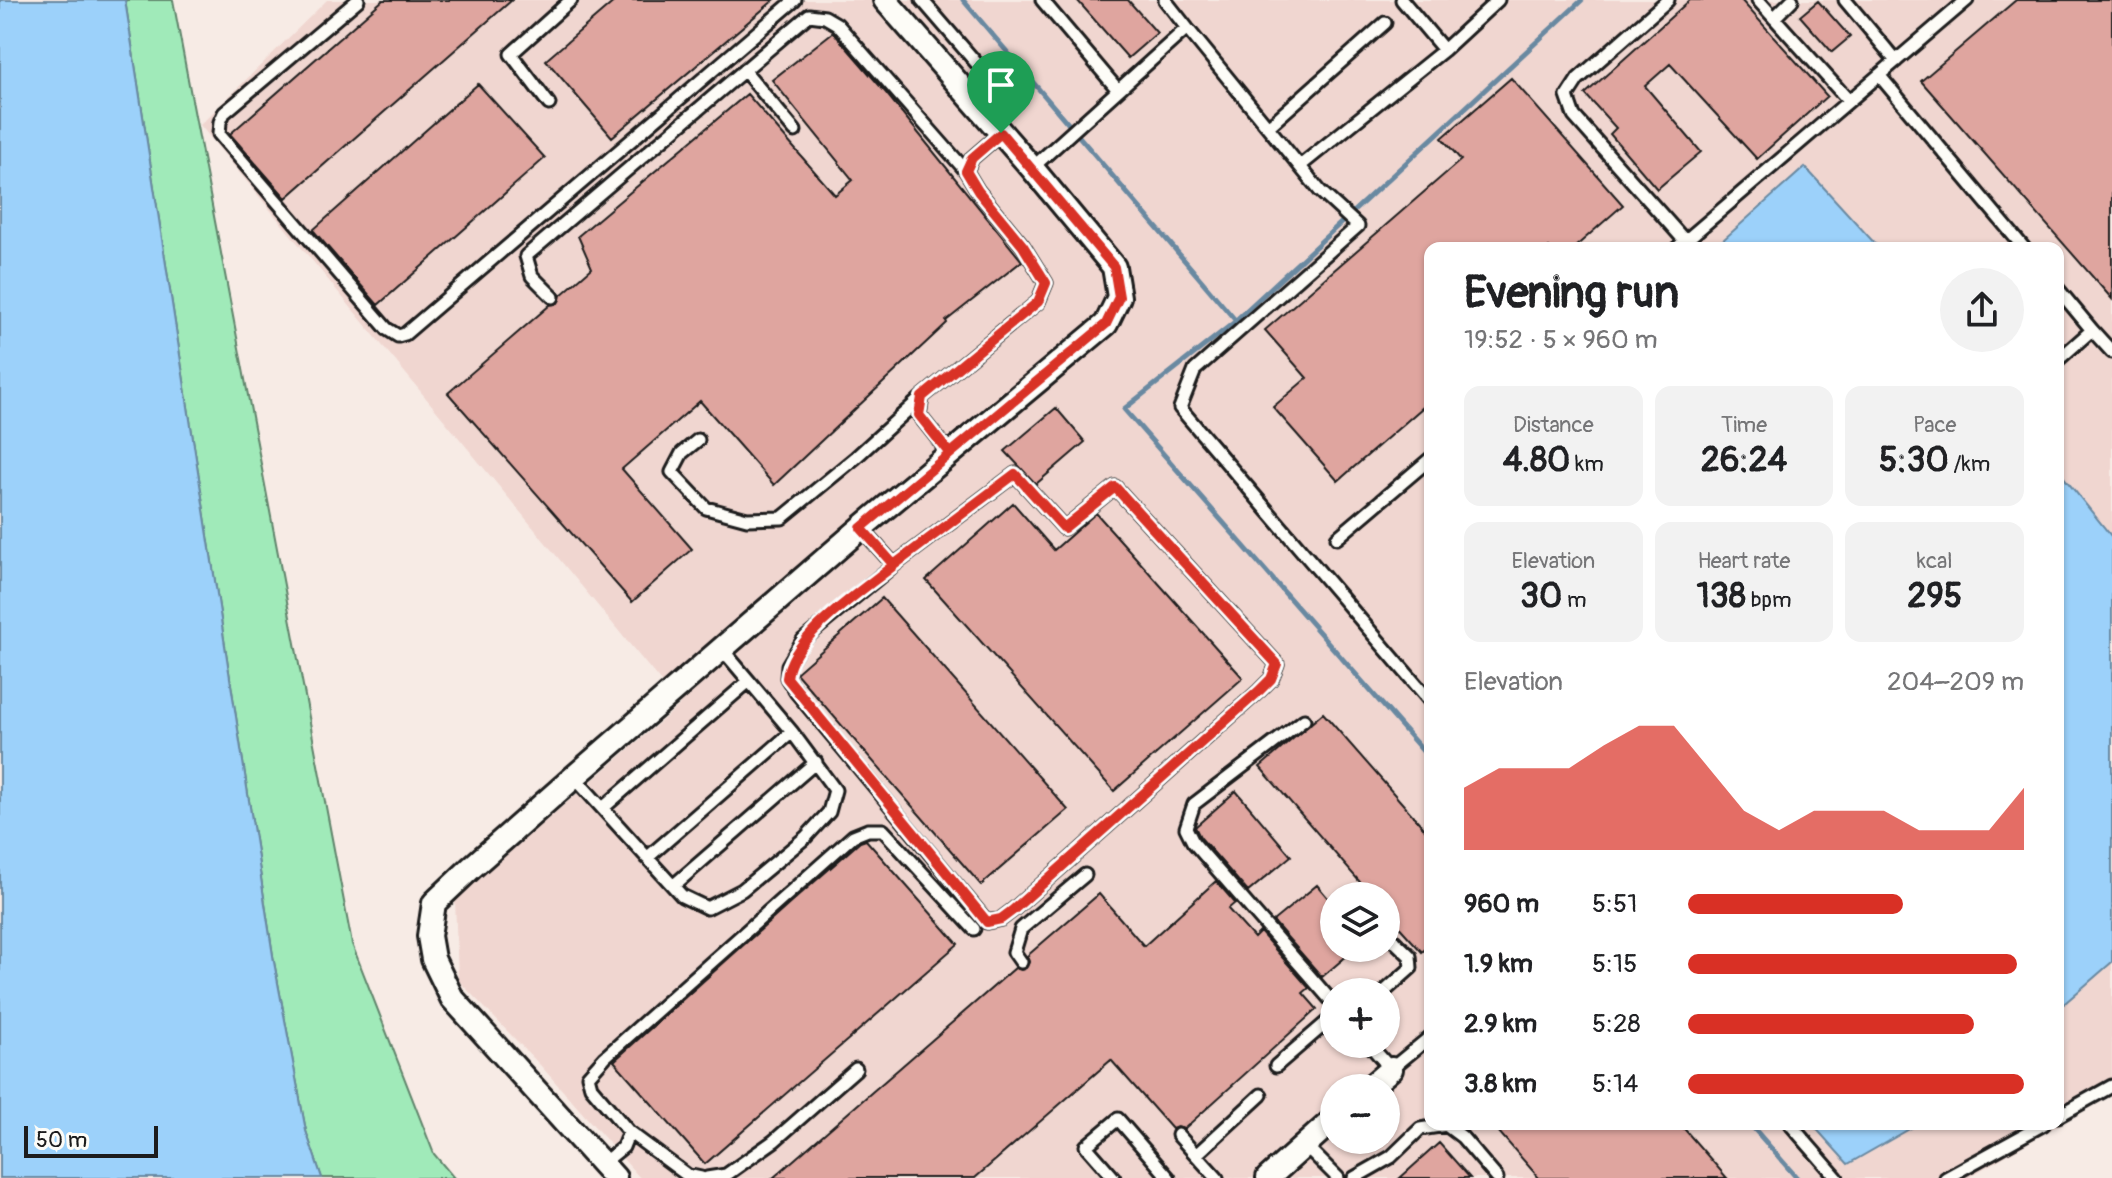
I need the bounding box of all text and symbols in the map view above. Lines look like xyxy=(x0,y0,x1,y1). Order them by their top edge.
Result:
pin xyxy=(967,51,1035,133)
icon: arrive xyxy=(979,63,1023,107)
text: Evening run xyxy=(1464,266,1679,321)
button: share xyxy=(1940,268,2024,352)
text: 19:52 · 5 × 960 m xyxy=(1464,324,1658,356)
text: Distance xyxy=(1513,411,1594,439)
text: Time xyxy=(1721,411,1767,439)
text: Pace xyxy=(1913,411,1956,439)
text: 4.80 xyxy=(1503,439,1570,482)
text: 26:24 xyxy=(1701,439,1787,482)
text: 5:30 xyxy=(1879,439,1949,482)
text: km xyxy=(1570,450,1604,478)
text: /km xyxy=(1949,450,1990,478)
text: Elevation xyxy=(1511,547,1595,575)
text: Heart rate xyxy=(1698,547,1790,575)
text: kcal xyxy=(1917,547,1953,575)
text: 30 xyxy=(1520,575,1562,618)
text: 138 xyxy=(1697,575,1746,618)
text: 295 xyxy=(1907,575,1962,618)
text: m xyxy=(1562,586,1587,614)
text: bpm xyxy=(1746,586,1791,614)
text: Elevation xyxy=(1464,666,1563,698)
text: 204–209 m xyxy=(1887,666,2024,698)
map controls xyxy=(1320,882,1400,1154)
button: layers xyxy=(1320,882,1400,962)
text: 960 m xyxy=(1464,888,1539,920)
text: 5:51 xyxy=(1592,888,1637,920)
text: 1.9 km xyxy=(1464,948,1533,980)
text: 5:15 xyxy=(1592,948,1637,980)
button: + xyxy=(1320,978,1400,1058)
text: 2.9 km xyxy=(1464,1008,1537,1040)
text: 5:28 xyxy=(1592,1008,1641,1040)
text: 3.8 km xyxy=(1464,1068,1537,1100)
text: 5:14 xyxy=(1592,1068,1638,1100)
button: − xyxy=(1320,1074,1400,1154)
scale bar xyxy=(24,1122,158,1158)
text: 50 m xyxy=(36,1126,87,1154)

